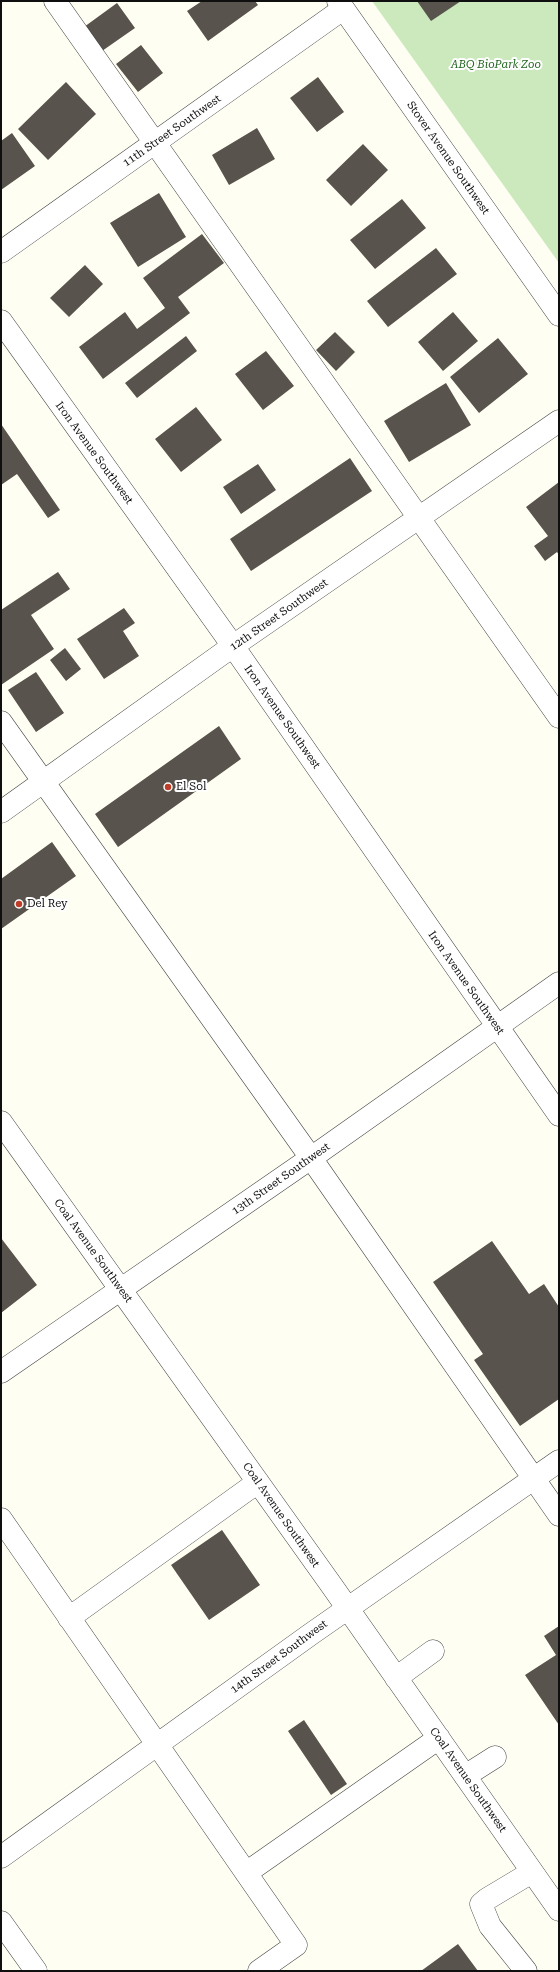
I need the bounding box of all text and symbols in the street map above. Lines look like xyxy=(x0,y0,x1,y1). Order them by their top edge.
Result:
park label: ABQ BioPark Zoo xyxy=(451,58,541,72)
street label: 11th Street Southwest xyxy=(120,92,224,170)
street label: Stover Avenue Southwest xyxy=(404,99,492,217)
street label: Iron Avenue Southwest xyxy=(52,399,136,507)
street label: 12th Street Southwest xyxy=(227,576,331,654)
street label: Iron Avenue Southwest xyxy=(241,663,323,771)
place label: El Sol xyxy=(176,780,206,794)
marker: El Sol xyxy=(163,782,173,792)
place label: Del Rey xyxy=(27,897,68,911)
marker: Del Rey xyxy=(14,899,24,909)
street label: Iron Avenue Southwest xyxy=(425,929,507,1037)
street label: 13th Street Southwest xyxy=(229,1140,333,1218)
street label: Coal Avenue Southwest xyxy=(51,1197,135,1305)
street label: Coal Avenue Southwest xyxy=(240,1460,322,1570)
street label: 14th Street Southwest xyxy=(228,1617,330,1697)
street label: Coal Avenue Southwest xyxy=(427,1725,509,1835)

